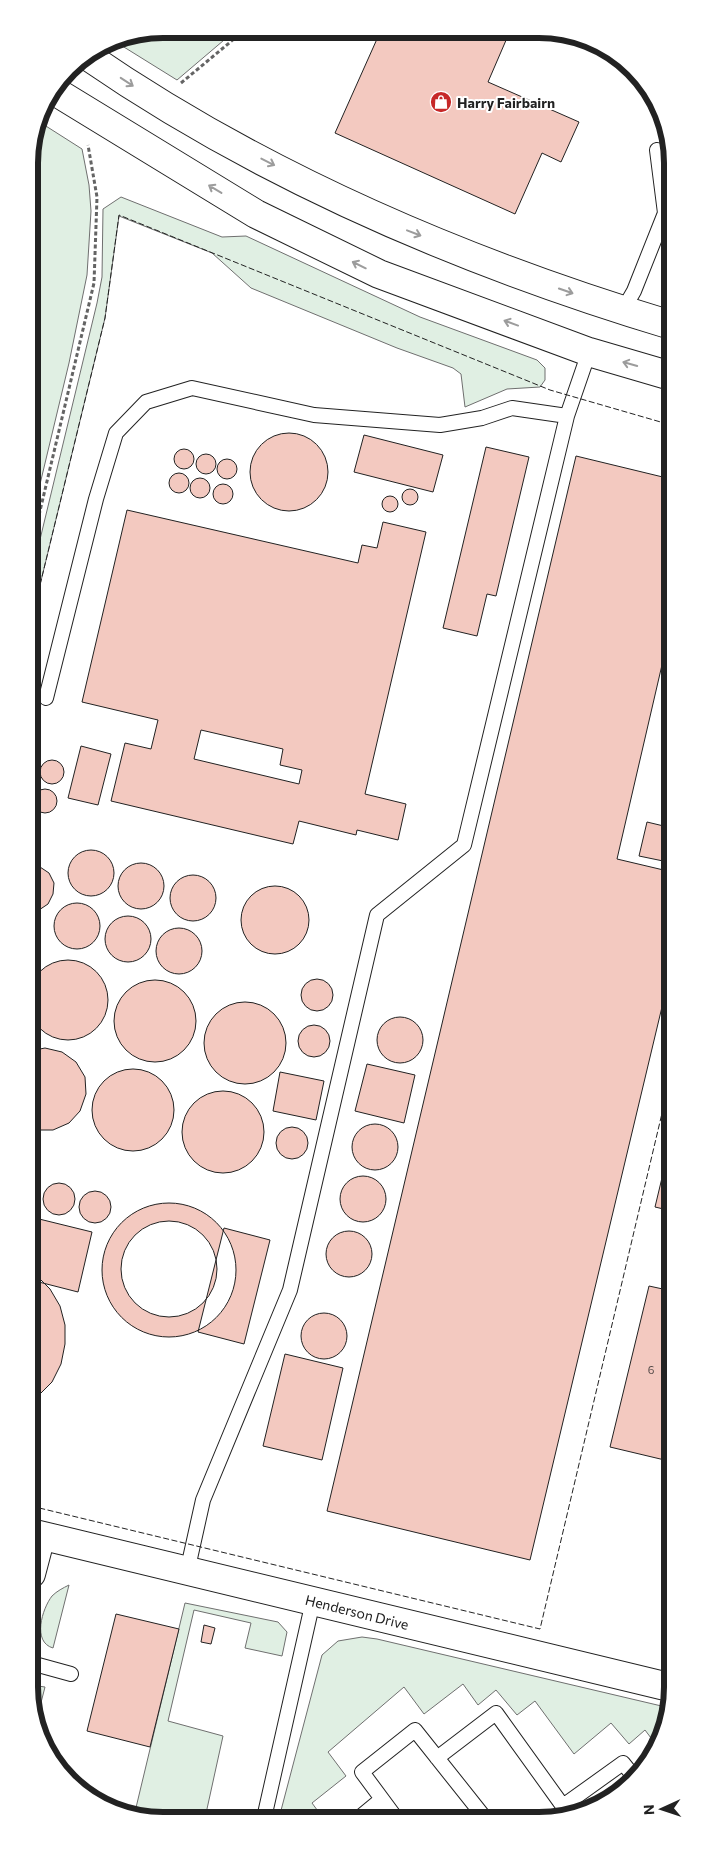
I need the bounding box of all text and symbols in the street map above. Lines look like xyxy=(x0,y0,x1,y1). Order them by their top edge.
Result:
one-way arrow xyxy=(119,77,133,87)
shop icon: Harry Fairbairn xyxy=(429,90,453,114)
place label: Harry Fairbairn xyxy=(457,94,555,111)
one-way arrow xyxy=(260,157,275,167)
one-way arrow xyxy=(209,184,223,194)
one-way arrow xyxy=(406,229,421,238)
one-way arrow xyxy=(352,260,367,269)
one-way arrow xyxy=(557,287,573,296)
one-way arrow xyxy=(503,318,519,327)
one-way arrow xyxy=(622,358,638,368)
house number: 6 xyxy=(648,1363,655,1376)
street label: Henderson Drive xyxy=(304,1591,410,1633)
north arrow xyxy=(637,1784,687,1834)
text: N xyxy=(640,1804,657,1815)

